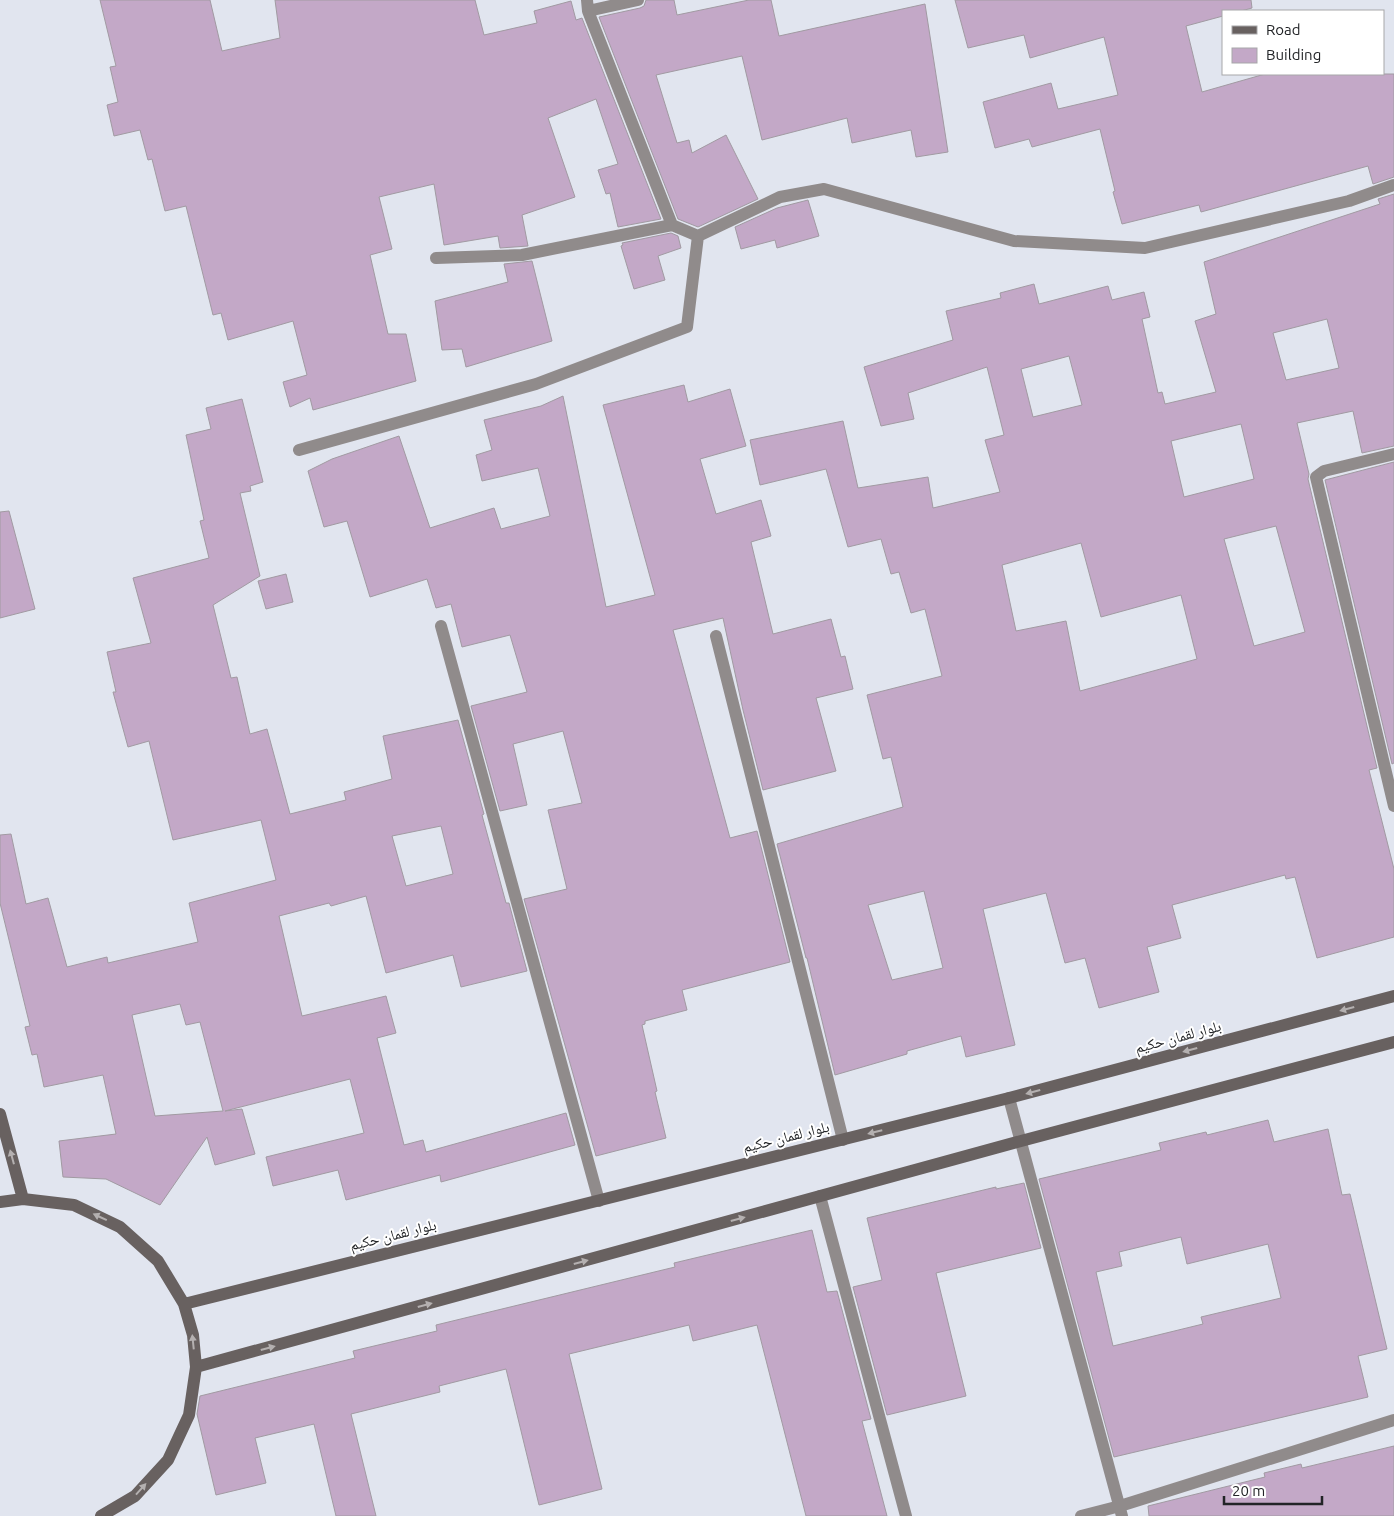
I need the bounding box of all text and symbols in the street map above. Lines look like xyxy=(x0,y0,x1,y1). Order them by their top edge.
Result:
legend xyxy=(1222,10,1384,75)
text: Road xyxy=(1266,21,1301,38)
text: Building xyxy=(1266,46,1321,63)
one-way arrow xyxy=(1339,1005,1354,1013)
street label: بلوار لقمان حکیم xyxy=(1133,1017,1223,1058)
one-way arrow xyxy=(1182,1046,1197,1054)
one-way arrow xyxy=(1025,1088,1040,1096)
street label: بلوار لقمان حکیم xyxy=(741,1118,831,1157)
one-way arrow xyxy=(868,1128,883,1136)
one-way arrow xyxy=(7,1149,15,1164)
one-way arrow xyxy=(93,1213,107,1221)
one-way arrow xyxy=(730,1215,746,1223)
street label: بلوار لقمان حکیم xyxy=(348,1216,438,1255)
one-way arrow xyxy=(574,1258,589,1266)
one-way arrow xyxy=(417,1301,432,1309)
one-way arrow xyxy=(189,1334,197,1350)
one-way arrow xyxy=(260,1344,275,1352)
scale bar xyxy=(1224,1474,1322,1506)
text: 20 m xyxy=(1232,1482,1265,1499)
one-way arrow xyxy=(135,1483,147,1495)

